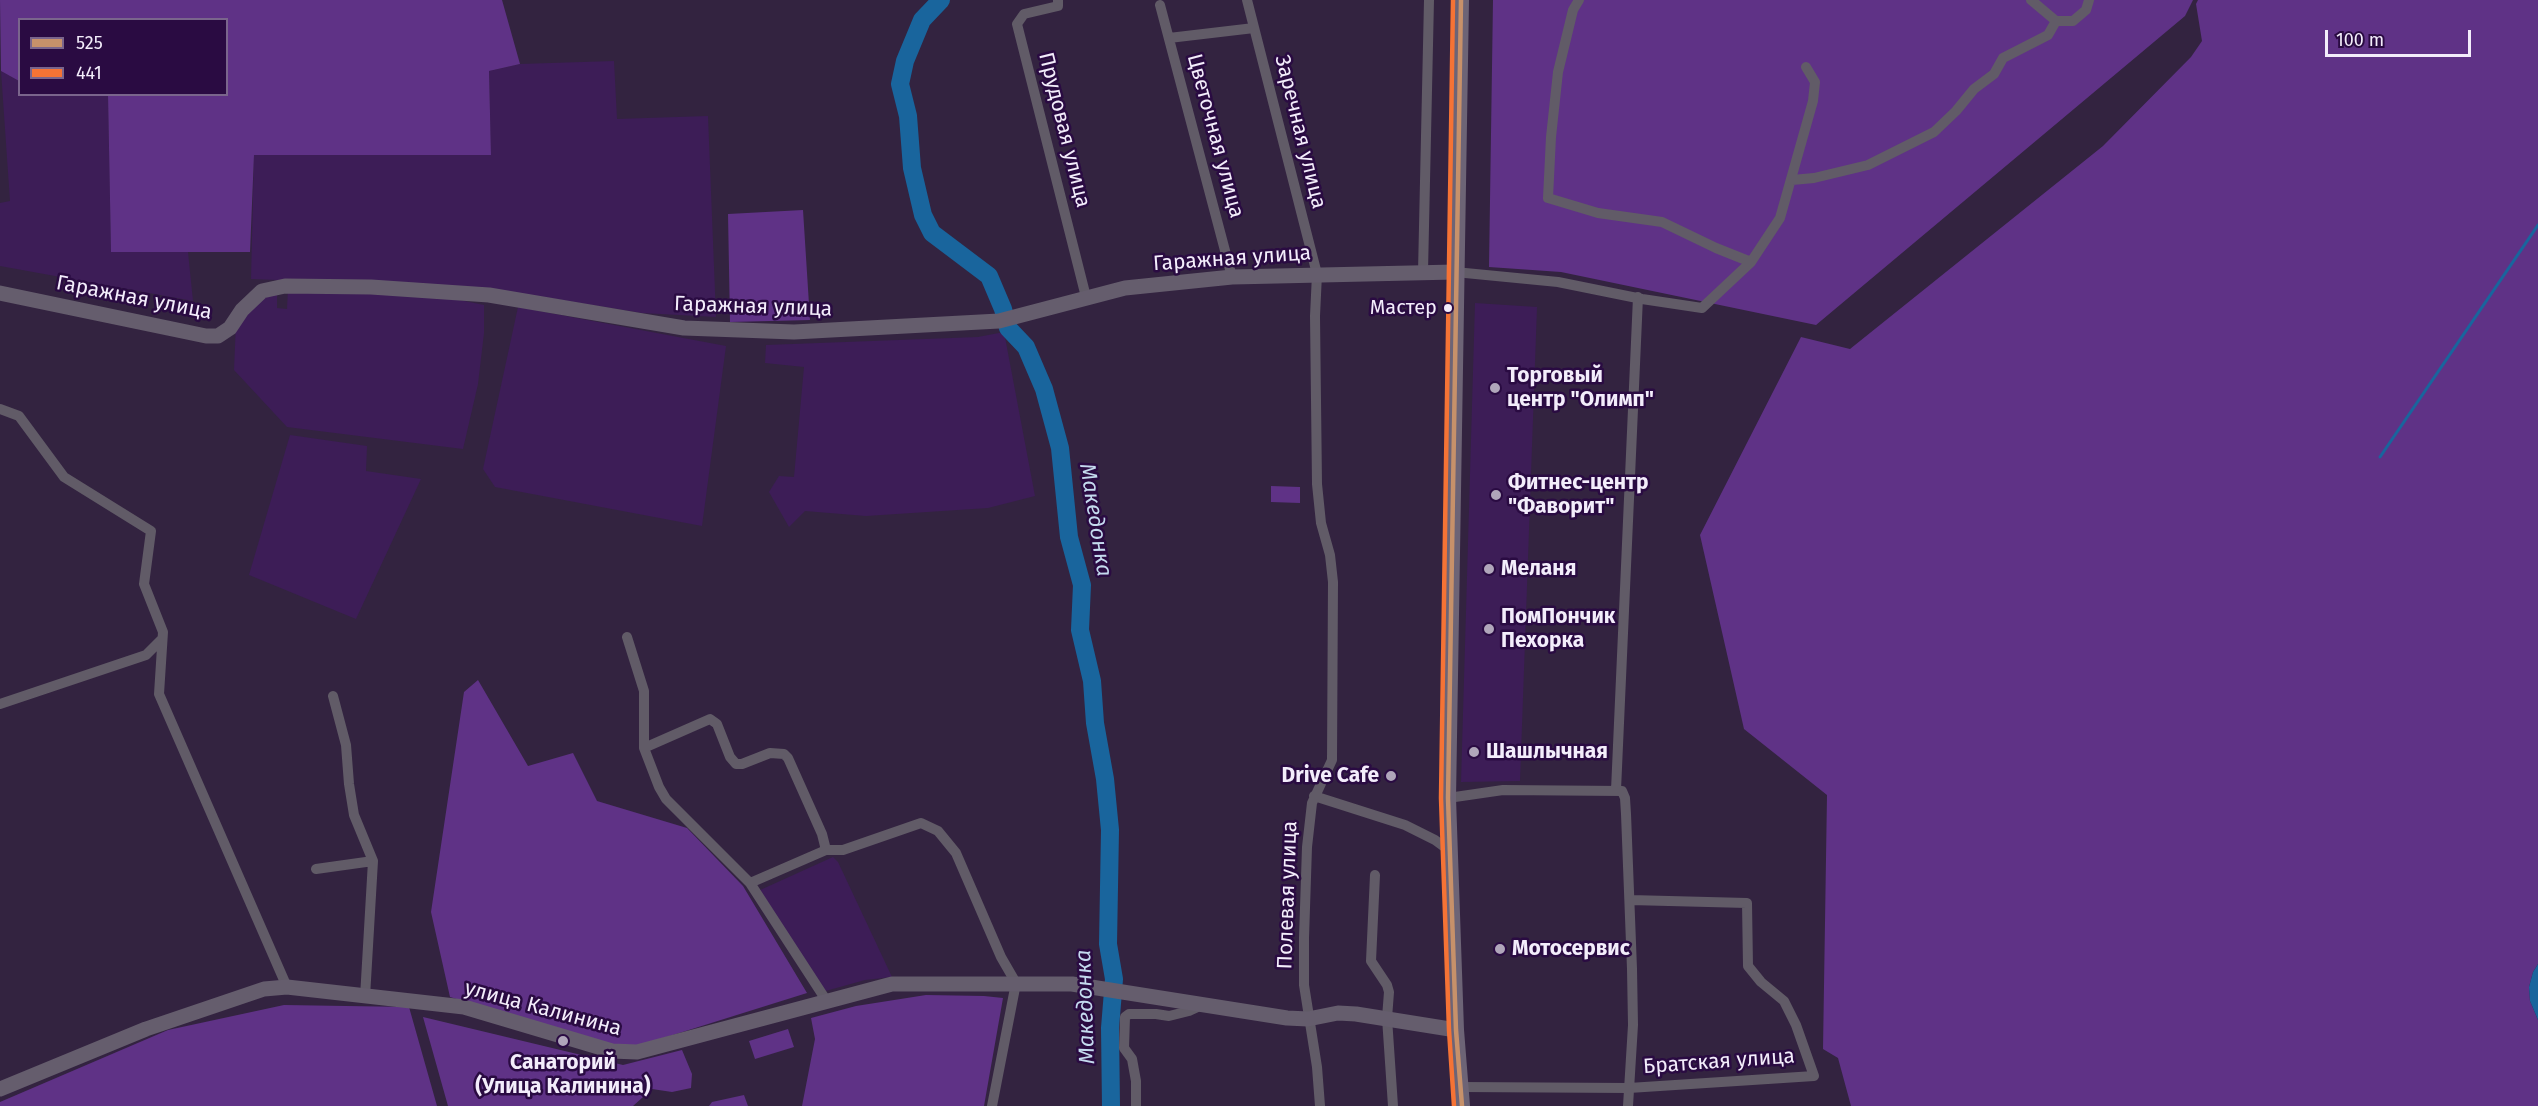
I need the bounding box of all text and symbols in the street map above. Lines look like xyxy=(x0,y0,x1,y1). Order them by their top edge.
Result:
legend xyxy=(18,18,228,96)
scale bar xyxy=(2328,18,2474,56)
text: 100 m xyxy=(2336,29,2384,51)
text: 525 xyxy=(76,32,103,54)
street label: Прудовая улица xyxy=(1033,50,1095,210)
street label: Цветочная улица xyxy=(1181,51,1249,221)
street label: Заречная улица xyxy=(1269,53,1331,211)
text: 441 xyxy=(76,62,102,84)
street label: Гаражная улица xyxy=(1152,241,1312,277)
street label: Гаражная улица xyxy=(54,271,214,325)
street label: Гаражная улица xyxy=(673,292,833,322)
place label: Мастер xyxy=(1370,296,1437,320)
marker: Мастер xyxy=(1442,302,1454,314)
place label: Торговый центр "Олимп" xyxy=(1507,363,1654,413)
marker: Торговый центр "Олимп" xyxy=(1488,381,1502,395)
water label: Македонка xyxy=(1073,461,1117,579)
place label: Фитнес-центр "Фаворит" xyxy=(1508,470,1649,520)
marker: Фитнес-центр "Фаворит" xyxy=(1489,488,1503,502)
place label: Меланя xyxy=(1501,556,1576,582)
marker: Меланя xyxy=(1482,562,1496,576)
place label: ПомПончик Пехорка xyxy=(1501,604,1615,654)
marker: ПомПончик Пехорка xyxy=(1482,622,1496,636)
place label: Шашлычная xyxy=(1486,739,1608,765)
marker: Шашлычная xyxy=(1467,745,1481,759)
place label: Drive Cafe xyxy=(1282,763,1379,789)
marker: Drive Cafe xyxy=(1384,769,1398,783)
street label: Полевая улица xyxy=(1273,820,1303,970)
place label: Мотосервис xyxy=(1512,936,1630,962)
marker: Мотосервис xyxy=(1493,942,1507,956)
water label: Македонка xyxy=(1071,949,1101,1065)
street label: улица Калинина xyxy=(462,976,624,1042)
marker: Санаторий (Улица Калинина) xyxy=(556,1034,570,1048)
street label: Братская улица xyxy=(1642,1044,1796,1080)
place label: Санаторий (Улица Калинина) xyxy=(475,1050,651,1100)

